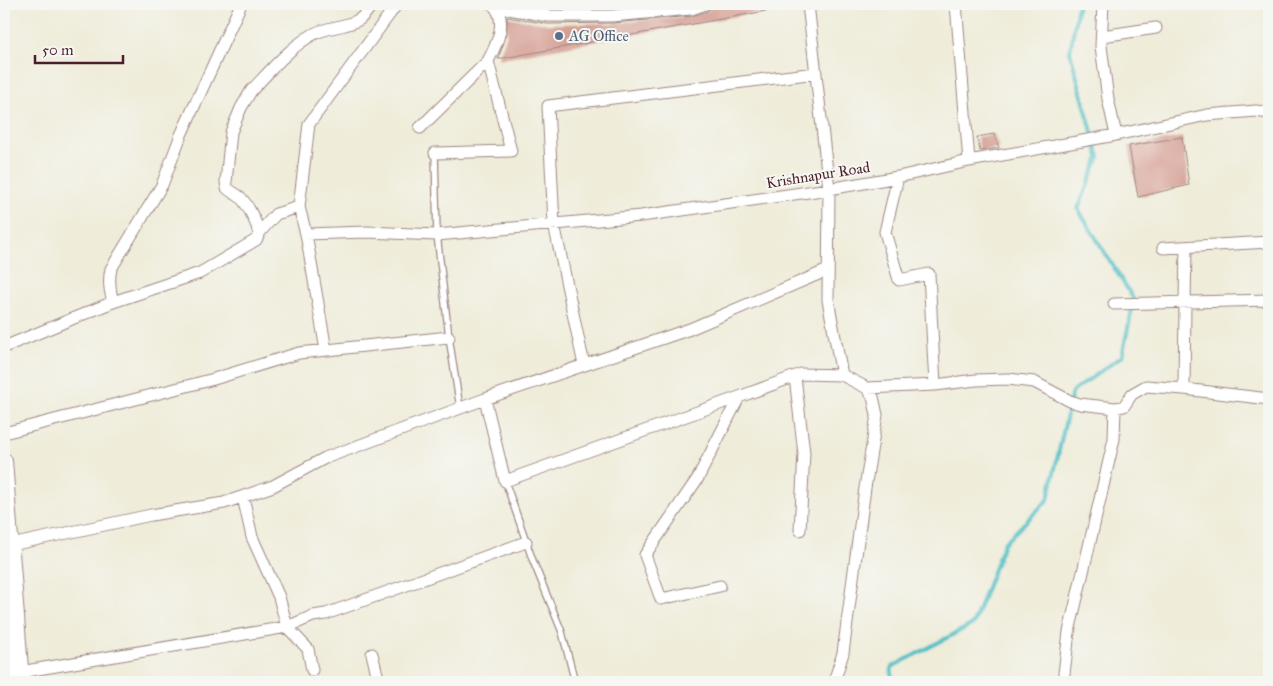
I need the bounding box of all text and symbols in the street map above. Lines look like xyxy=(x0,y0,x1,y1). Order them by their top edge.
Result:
place label: AG Office xyxy=(568,27,629,45)
marker: AG Office xyxy=(553,30,565,42)
scale bar xyxy=(35,32,122,64)
text: 50 m xyxy=(42,41,74,59)
street label: Krishnapur Road xyxy=(765,158,872,192)

